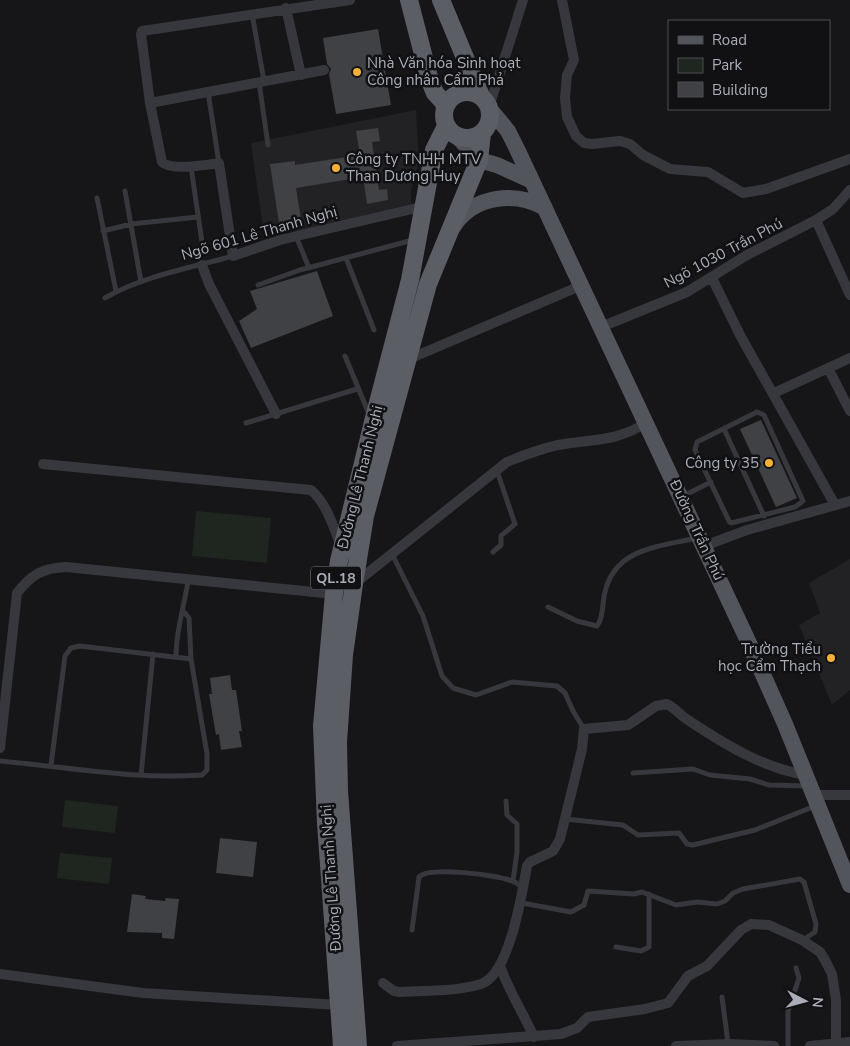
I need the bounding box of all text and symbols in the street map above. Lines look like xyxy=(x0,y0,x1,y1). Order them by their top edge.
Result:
legend xyxy=(668,20,830,110)
text: Road xyxy=(712,30,747,50)
place label: Nhà Văn hóa Sinh hoạt Công nhân Cẩm Phả xyxy=(367,53,521,90)
text: Park xyxy=(712,55,742,75)
marker: Nhà Văn hóa Sinh hoạt Công nhân Cẩm Phả xyxy=(351,66,363,78)
text: Building xyxy=(712,80,768,100)
place label: Công ty TNHH MTV Than Dương Huy xyxy=(346,149,482,186)
marker: Công ty TNHH MTV Than Dương Huy xyxy=(330,162,342,174)
street label: Ngõ 601 Lê Thanh Nghị xyxy=(179,201,339,265)
street label: Ngõ 1030 Trần Phú xyxy=(660,213,786,293)
street label: Đường Lê Thanh Nghị xyxy=(332,403,388,552)
place label: Công ty 35 xyxy=(685,453,759,473)
marker: Công ty 35 xyxy=(763,457,775,469)
street label: Đường Trần Phú xyxy=(664,475,729,584)
road number: QL.18 xyxy=(311,566,361,590)
place label: Trường Tiểu học Cẩm Thạch xyxy=(718,639,821,676)
marker: Trường Tiểu học Cẩm Thạch xyxy=(825,652,837,664)
street label: Đường Lê Thanh Nghị xyxy=(316,804,346,953)
north arrow xyxy=(780,976,830,1026)
text: N xyxy=(807,996,827,1009)

